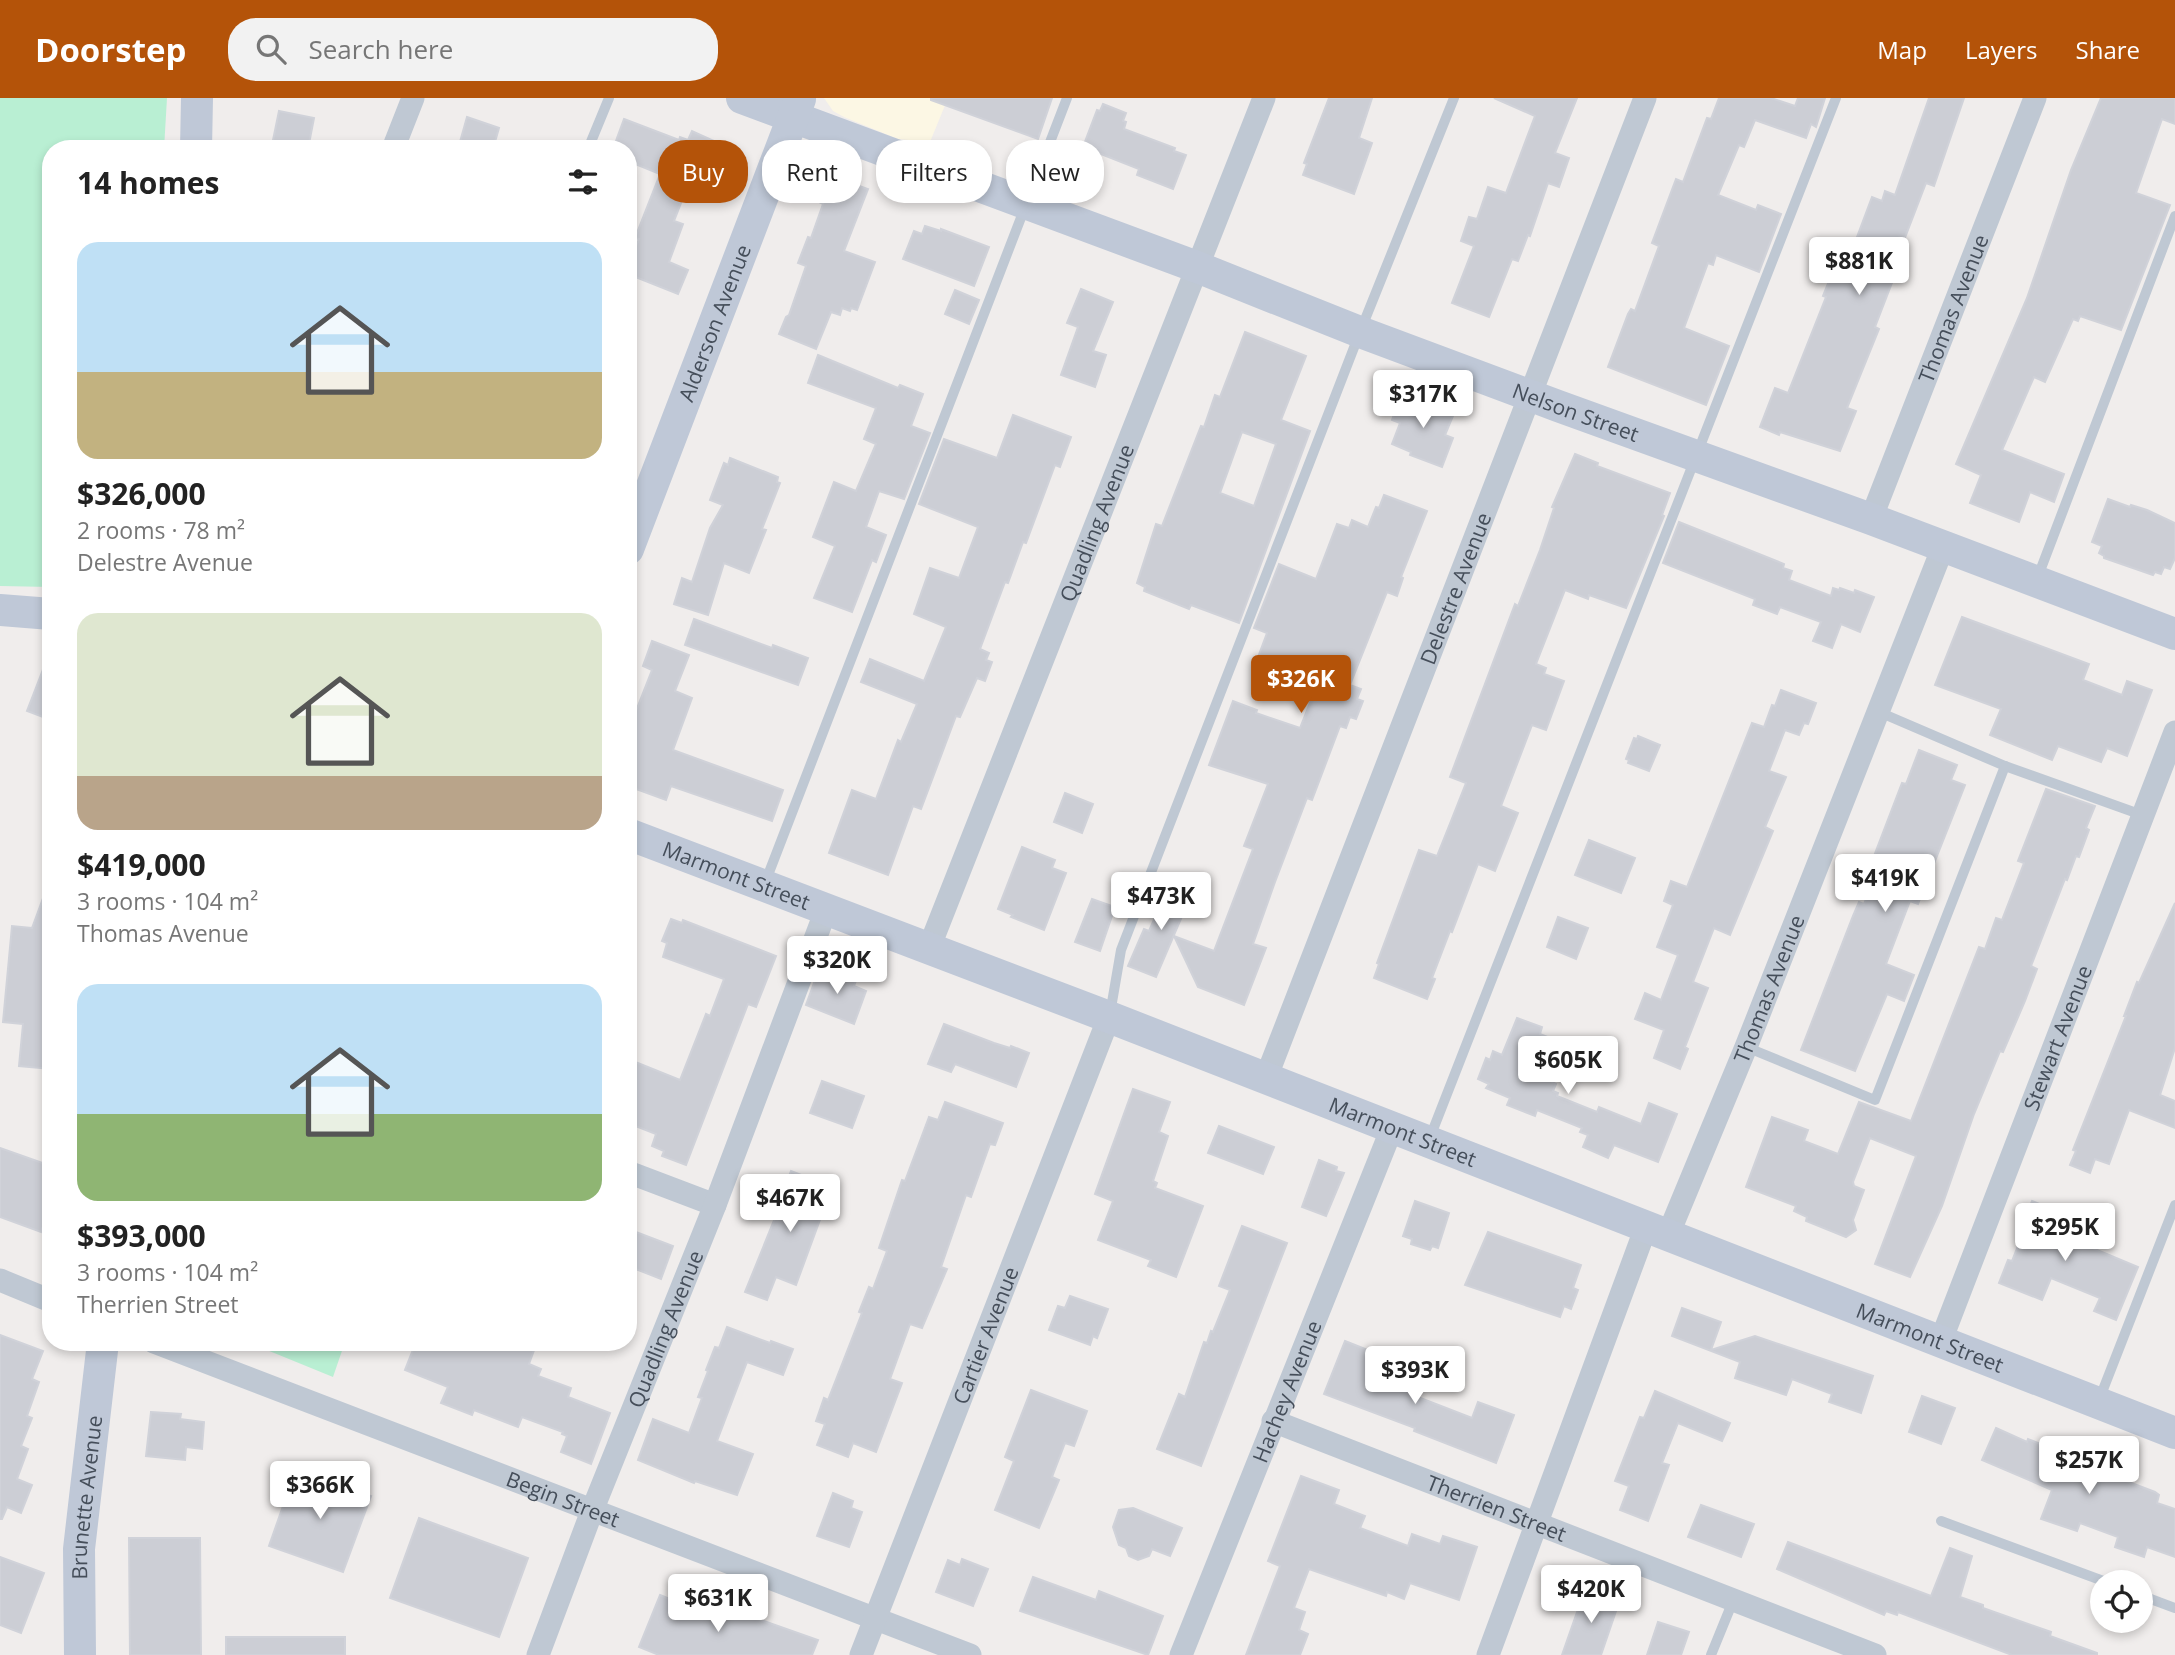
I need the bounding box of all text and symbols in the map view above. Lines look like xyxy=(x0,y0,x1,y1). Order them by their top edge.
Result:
search box xyxy=(228,18,718,81)
text: Doorstep xyxy=(35,27,186,72)
icon: search xyxy=(252,30,290,68)
text: Search here xyxy=(308,31,453,67)
text: Map xyxy=(1877,33,1927,66)
text: Layers xyxy=(1965,33,2038,66)
text: Share xyxy=(2076,33,2140,66)
chip: Buy xyxy=(658,140,748,203)
chip: Rent xyxy=(762,140,862,203)
chip: Filters xyxy=(876,140,992,203)
chip: New xyxy=(1006,140,1104,203)
text: 14 homes xyxy=(77,162,220,203)
icon: filters xyxy=(564,163,602,201)
street label: Thomas Avenue xyxy=(1912,230,1995,387)
pin: $881K xyxy=(1810,238,1908,297)
street label: Alderson Avenue xyxy=(672,240,757,405)
text: $881K xyxy=(1825,244,1893,276)
icon: home xyxy=(277,287,403,413)
pin: $317K xyxy=(1374,370,1472,430)
street label: Nelson Street xyxy=(1509,376,1643,448)
text: $317K xyxy=(1389,377,1457,409)
street label: Quadling Avenue xyxy=(1053,440,1140,606)
text: $326,000 xyxy=(77,473,206,514)
street label: Delestre Avenue xyxy=(1413,508,1497,668)
text: 2 rooms · 78 m² xyxy=(77,514,245,546)
text: Delestre Avenue xyxy=(77,546,253,578)
pin: $326K xyxy=(1252,656,1350,715)
icon: home xyxy=(277,658,403,784)
text: $326K xyxy=(1267,662,1335,694)
street label: Marmont Street xyxy=(659,834,814,916)
text: $419,000 xyxy=(77,844,206,885)
pin: $419K xyxy=(1836,854,1934,914)
text: $419K xyxy=(1851,861,1919,893)
pin: $473K xyxy=(1112,872,1210,932)
text: $473K xyxy=(1127,879,1195,911)
text: 3 rooms · 104 m² xyxy=(77,885,258,917)
street label: Thomas Avenue xyxy=(1727,911,1811,1067)
text: Thomas Avenue xyxy=(77,917,249,949)
pin: $320K xyxy=(788,936,886,996)
text: $320K xyxy=(803,943,871,975)
street label: Stewart Avenue xyxy=(2017,961,2098,1114)
icon: home xyxy=(277,1029,403,1155)
pin: $605K xyxy=(1519,1037,1617,1096)
text: $605K xyxy=(1534,1043,1602,1075)
street label: Marmont Street xyxy=(1325,1090,1480,1173)
pin: $467K xyxy=(741,1174,839,1234)
text: $467K xyxy=(756,1181,824,1213)
pin: $295K xyxy=(2016,1204,2114,1263)
text: $295K xyxy=(2031,1210,2099,1242)
text: $393,000 xyxy=(77,1215,206,1256)
street label: Quadling Avenue xyxy=(621,1246,709,1412)
text: 3 rooms · 104 m² xyxy=(77,1256,258,1288)
street label: Cartier Avenue xyxy=(946,1263,1025,1408)
text: Therrien Street xyxy=(77,1288,239,1320)
street label: Marmont Street xyxy=(1852,1296,2008,1379)
street label: Hachey Avenue xyxy=(1245,1316,1328,1467)
pin: $393K xyxy=(1366,1346,1464,1406)
text: $393K xyxy=(1381,1353,1449,1385)
street label: Brunette Avenue xyxy=(65,1414,108,1580)
pin: $257K xyxy=(2040,1436,2138,1496)
text: $257K xyxy=(2055,1443,2123,1475)
pin: $366K xyxy=(271,1462,369,1521)
street label: Begin Street xyxy=(502,1464,624,1533)
text: $366K xyxy=(286,1468,354,1500)
street label: Therrien Street xyxy=(1423,1468,1571,1548)
pin: $420K xyxy=(1542,1566,1640,1625)
map controls xyxy=(2090,1570,2153,1633)
button: locate xyxy=(2090,1570,2153,1633)
text: $420K xyxy=(1557,1572,1625,1604)
pin: $631K xyxy=(669,1574,767,1634)
text: $631K xyxy=(684,1581,752,1613)

